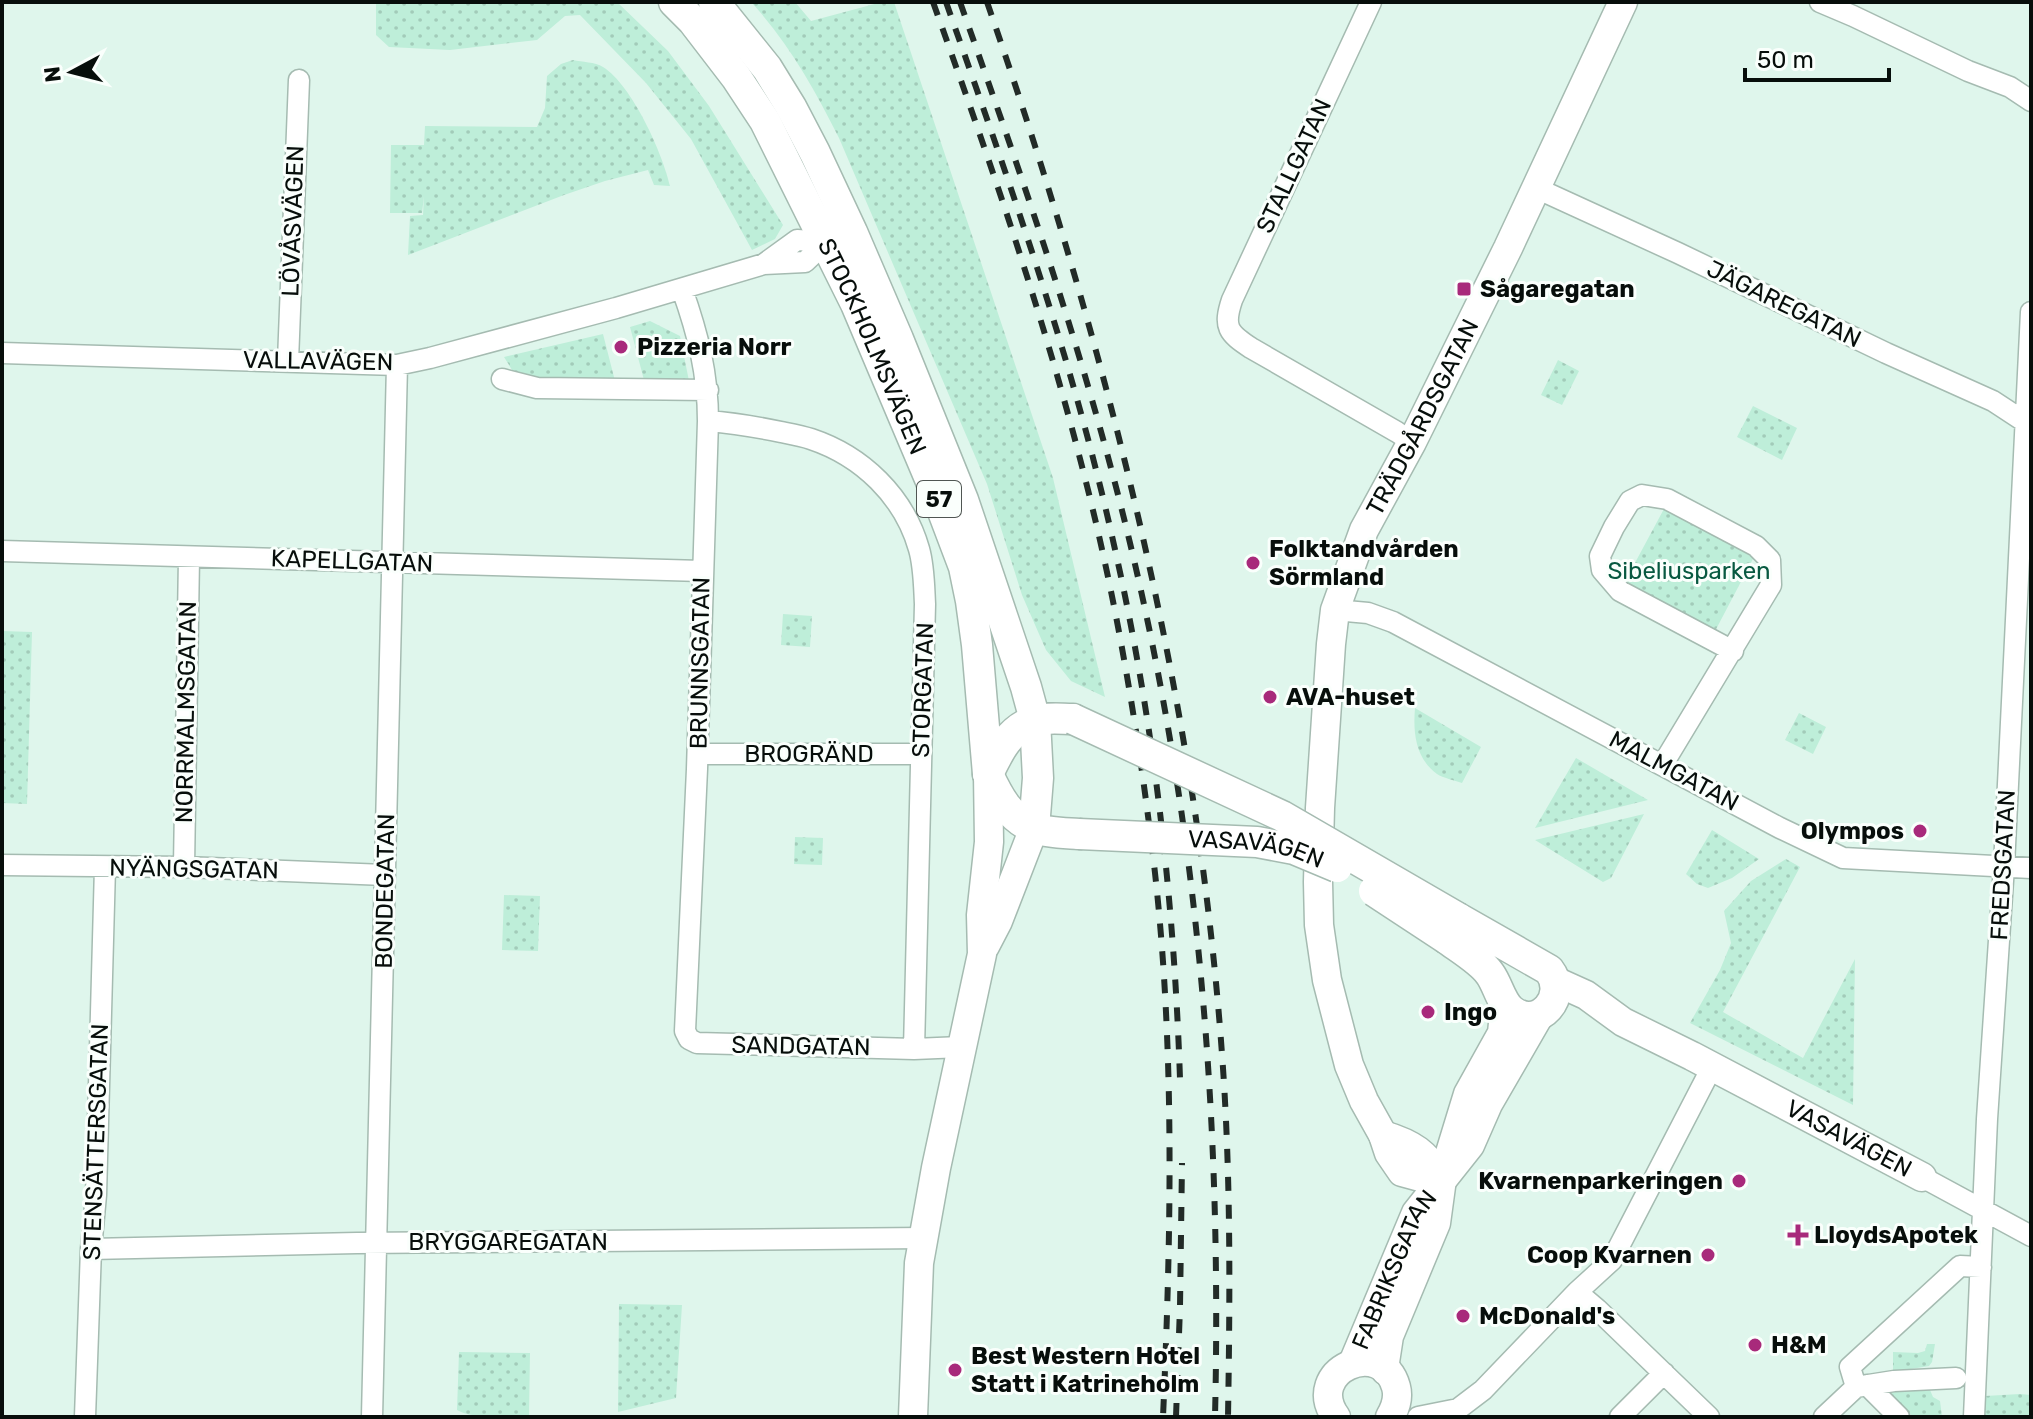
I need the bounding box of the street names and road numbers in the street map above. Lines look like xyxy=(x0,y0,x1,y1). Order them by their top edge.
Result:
street label: STALLGATAN xyxy=(1251,94,1337,238)
street label: LÖVÅSVÄGEN xyxy=(276,145,310,297)
street label: STOCKHOLMSVÄGEN xyxy=(812,234,932,459)
street label: JÄGAREGATAN xyxy=(1702,255,1866,353)
street label: TRÄDGÅRDSGATAN xyxy=(1361,315,1485,520)
street label: VALLAVÄGEN xyxy=(243,346,393,376)
road number: 57 xyxy=(917,481,961,517)
street label: KAPELLGATAN xyxy=(270,544,434,578)
street label: BRUNNSGATAN xyxy=(685,577,715,749)
street label: NORRMALMSGATAN xyxy=(170,601,202,823)
street label: STORGATAN xyxy=(907,622,939,758)
street label: MALMGATAN xyxy=(1604,725,1744,817)
street label: BROGRÄND xyxy=(744,740,874,768)
street label: FREDSGATAN xyxy=(1985,789,2021,941)
street label: BONDEGATAN xyxy=(370,813,400,969)
street label: VASAVÄGEN xyxy=(1187,825,1328,874)
street label: NYÄNGSGATAN xyxy=(109,854,279,884)
street label: STENSÄTTERSGATAN xyxy=(78,1023,114,1261)
street label: SANDGATAN xyxy=(731,1031,871,1061)
street label: VASAVÄGEN xyxy=(1781,1094,1916,1183)
street label: FABRIKSGATAN xyxy=(1346,1185,1443,1354)
street label: BRYGGAREGATAN xyxy=(408,1228,608,1256)

